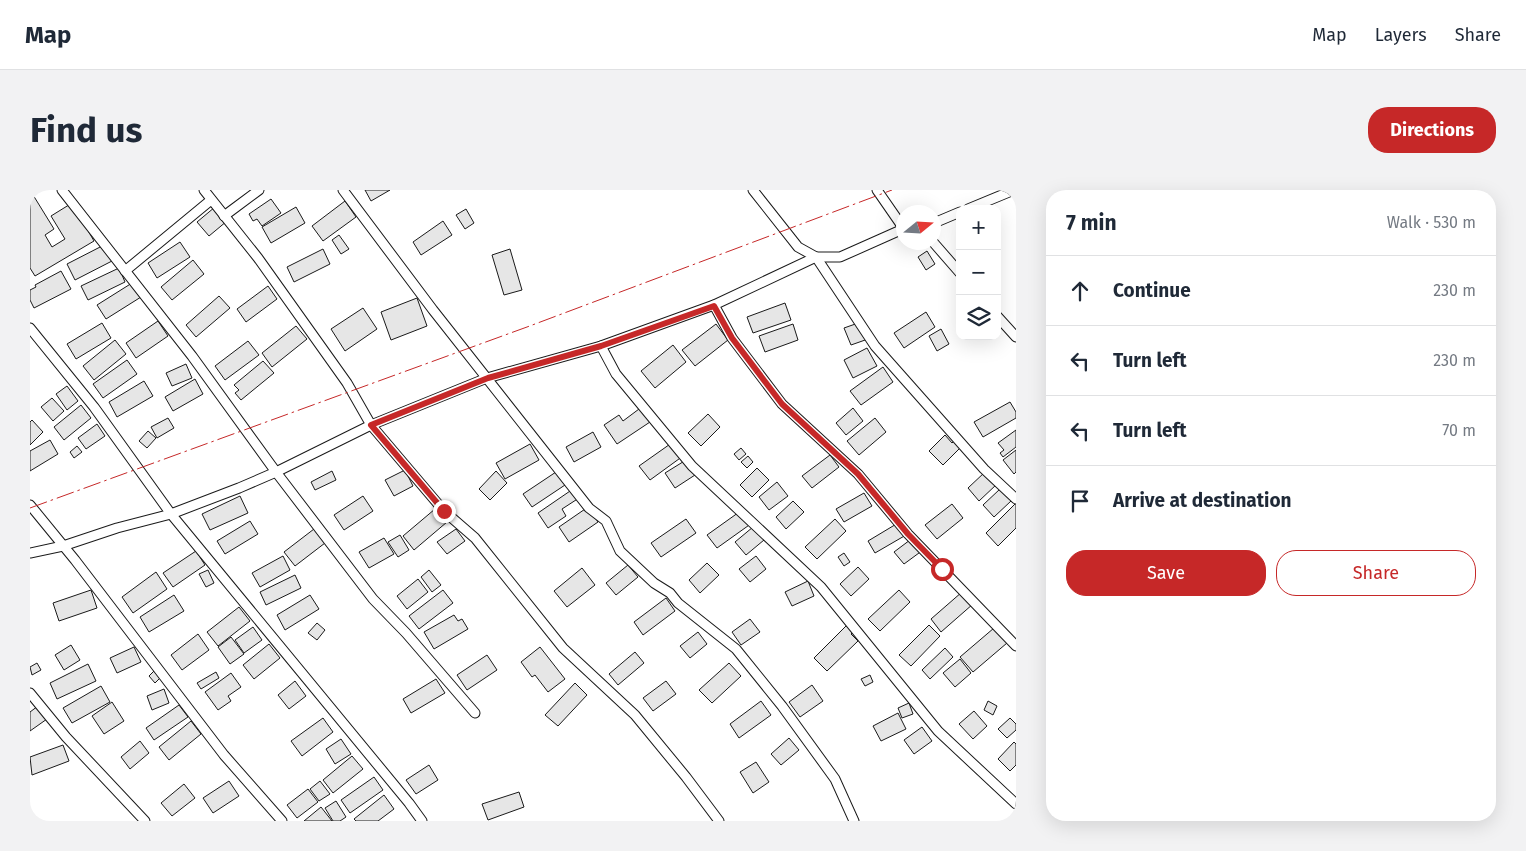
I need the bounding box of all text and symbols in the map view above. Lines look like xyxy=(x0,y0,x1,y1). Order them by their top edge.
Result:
text: Map xyxy=(25,21,71,49)
text: Map xyxy=(1312,24,1347,46)
text: Layers xyxy=(1375,24,1427,46)
text: Share xyxy=(1455,24,1501,46)
button: Directions xyxy=(1368,107,1496,153)
text: Find us xyxy=(30,109,142,151)
north arrow xyxy=(896,205,941,250)
map controls xyxy=(956,205,1001,340)
button: + xyxy=(956,205,1001,250)
text: 7 min xyxy=(1066,210,1117,236)
text: Walk · 530 m xyxy=(1387,213,1476,232)
button: − xyxy=(956,250,1001,295)
icon: ahead xyxy=(1066,277,1094,305)
text: Continue xyxy=(1113,279,1191,302)
text: 230 m xyxy=(1433,281,1476,300)
button: layers xyxy=(956,295,1001,340)
icon: left xyxy=(1066,347,1094,375)
text: Turn left xyxy=(1113,349,1187,372)
text: 230 m xyxy=(1433,351,1476,370)
icon: left xyxy=(1066,417,1094,445)
text: Turn left xyxy=(1113,419,1187,442)
text: 70 m xyxy=(1442,421,1476,440)
icon: arrive xyxy=(1066,487,1094,515)
text: Arrive at destination xyxy=(1113,489,1292,512)
route end xyxy=(433,500,456,523)
button: Save xyxy=(1066,550,1266,596)
button: Share xyxy=(1276,550,1476,596)
route start xyxy=(931,558,954,581)

